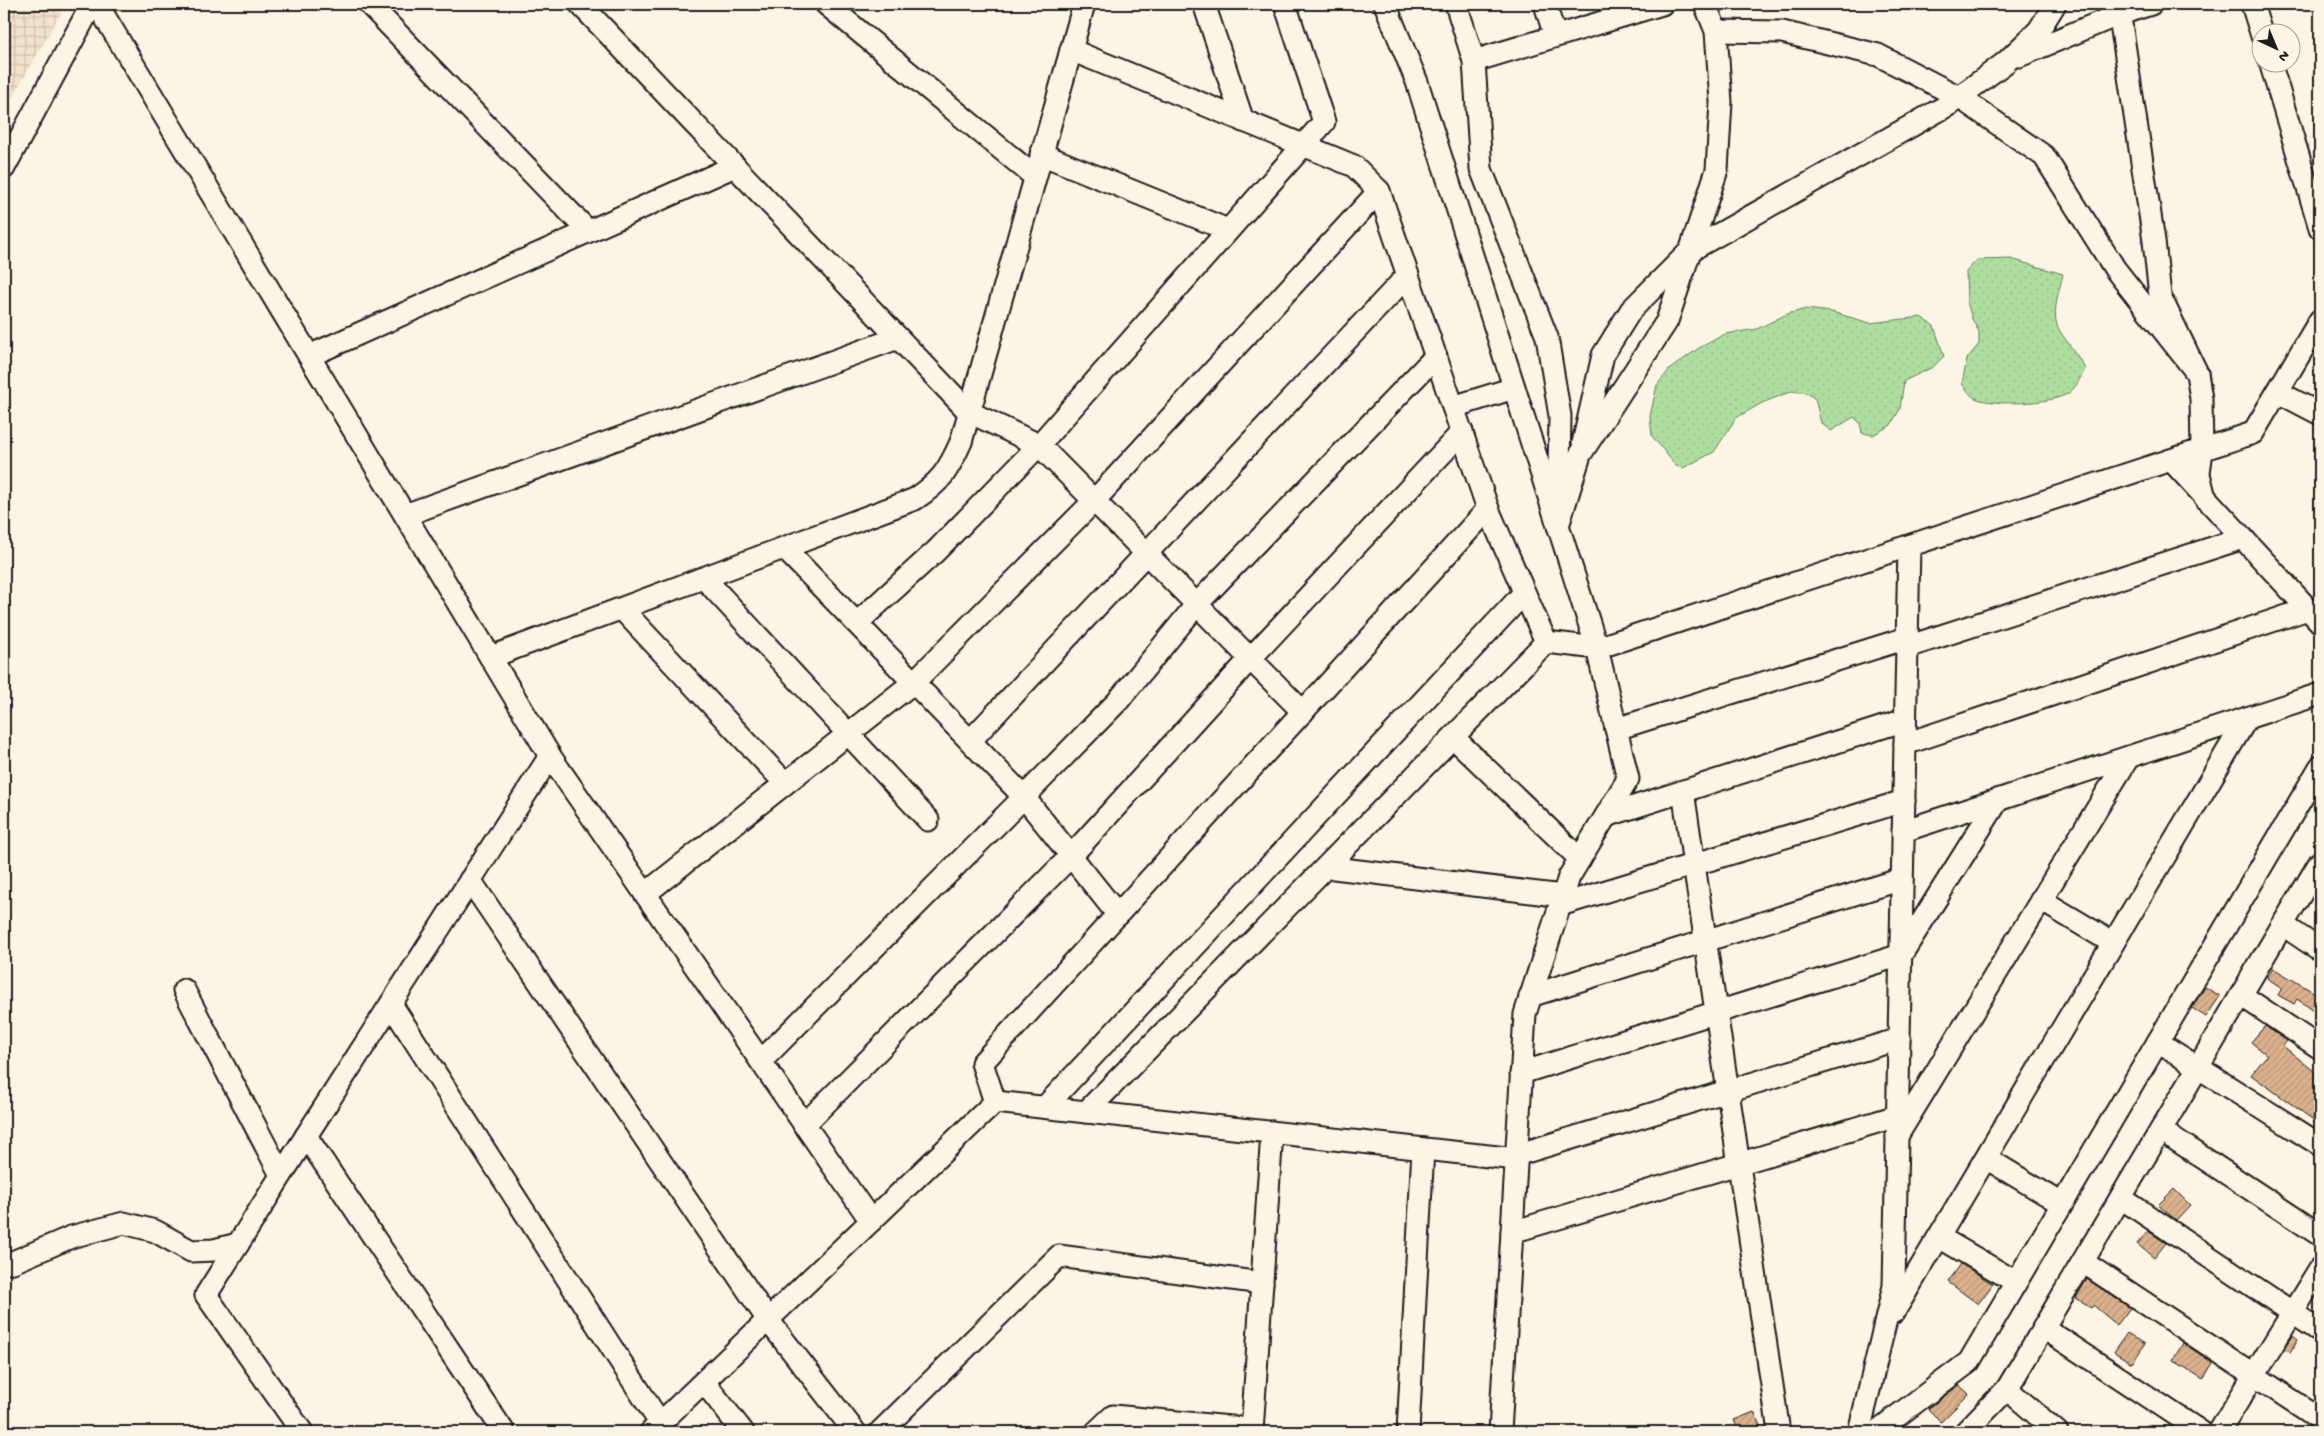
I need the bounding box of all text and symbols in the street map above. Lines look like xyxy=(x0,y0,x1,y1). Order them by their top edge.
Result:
north arrow xyxy=(2252,22,2302,72)
text: N xyxy=(2274,46,2292,65)

